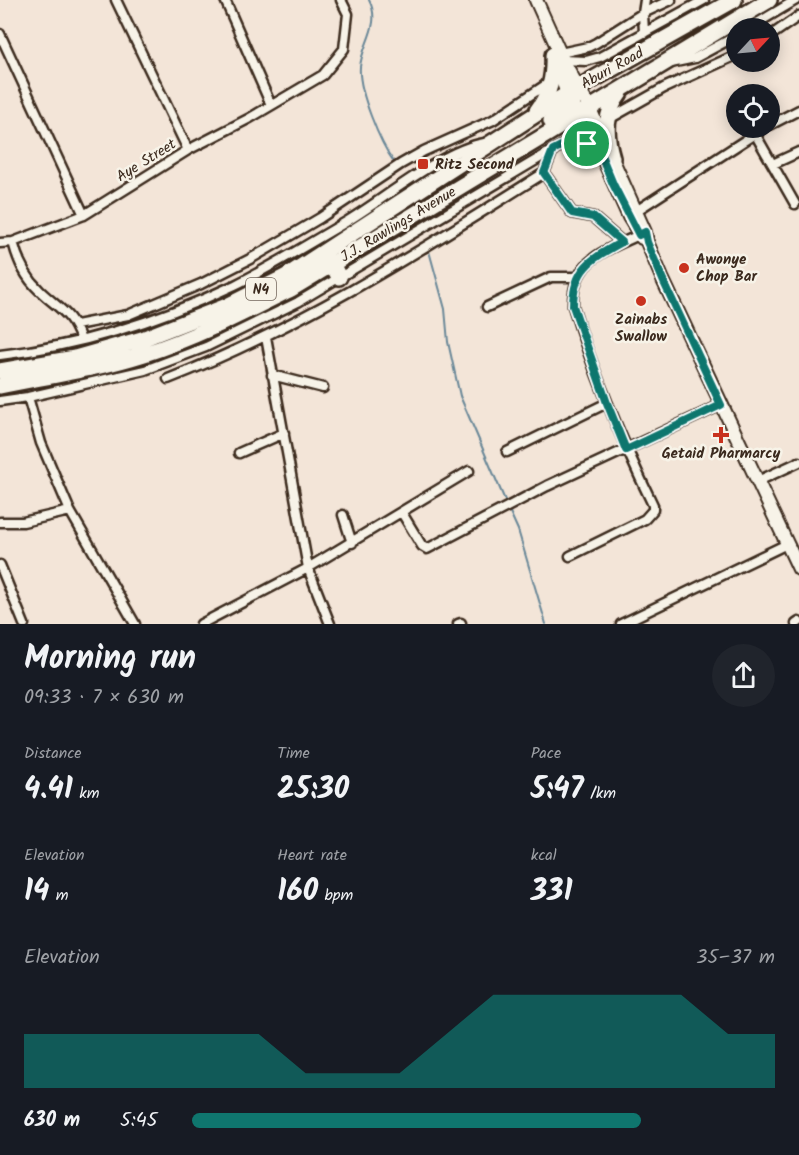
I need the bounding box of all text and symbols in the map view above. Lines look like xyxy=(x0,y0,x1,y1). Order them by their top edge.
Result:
north arrow xyxy=(726,18,780,72)
map controls xyxy=(726,18,780,138)
street label: Aburi Road xyxy=(577,41,649,96)
button: locate xyxy=(726,84,780,138)
pin xyxy=(561,118,612,169)
icon: arrive xyxy=(570,127,603,160)
street label: Aye Street xyxy=(112,133,181,189)
place label: Ritz Second xyxy=(435,153,515,177)
marker: Ritz Second xyxy=(416,157,430,171)
street label: J.J. Rawlings Avenue xyxy=(336,180,461,269)
place label: Awonye Chop Bar xyxy=(696,248,757,289)
marker: Awonye Chop Bar xyxy=(677,261,691,275)
road number: N4 xyxy=(246,278,276,300)
marker: Zainabs Swallow xyxy=(634,294,648,308)
place label: Zainabs Swallow xyxy=(615,308,667,349)
marker: Getaid Pharmarcy xyxy=(714,428,728,442)
place label: Getaid Pharmarcy xyxy=(662,442,781,466)
text: Morning run xyxy=(24,633,196,686)
button: share xyxy=(712,644,775,707)
text: 09:33 · 7 × 630 m xyxy=(24,682,184,714)
text: Distance xyxy=(24,741,82,766)
text: Time xyxy=(277,741,310,766)
text: Pace xyxy=(531,741,561,766)
text: 4.41 xyxy=(24,766,73,814)
text: 25:30 xyxy=(277,766,349,814)
text: 5:47 xyxy=(531,766,584,814)
text: km xyxy=(73,781,100,806)
text: /km xyxy=(584,781,616,806)
text: Elevation xyxy=(24,843,85,868)
text: Heart rate xyxy=(277,843,347,868)
text: kcal xyxy=(531,843,557,868)
text: 14 xyxy=(24,868,49,916)
text: 160 xyxy=(277,868,318,916)
text: 331 xyxy=(531,868,573,916)
text: m xyxy=(49,883,69,908)
text: bpm xyxy=(318,883,353,908)
text: Elevation xyxy=(24,942,100,974)
text: 35–37 m xyxy=(696,942,775,974)
text: 630 m xyxy=(24,1105,80,1137)
text: 5:45 xyxy=(120,1105,157,1137)

